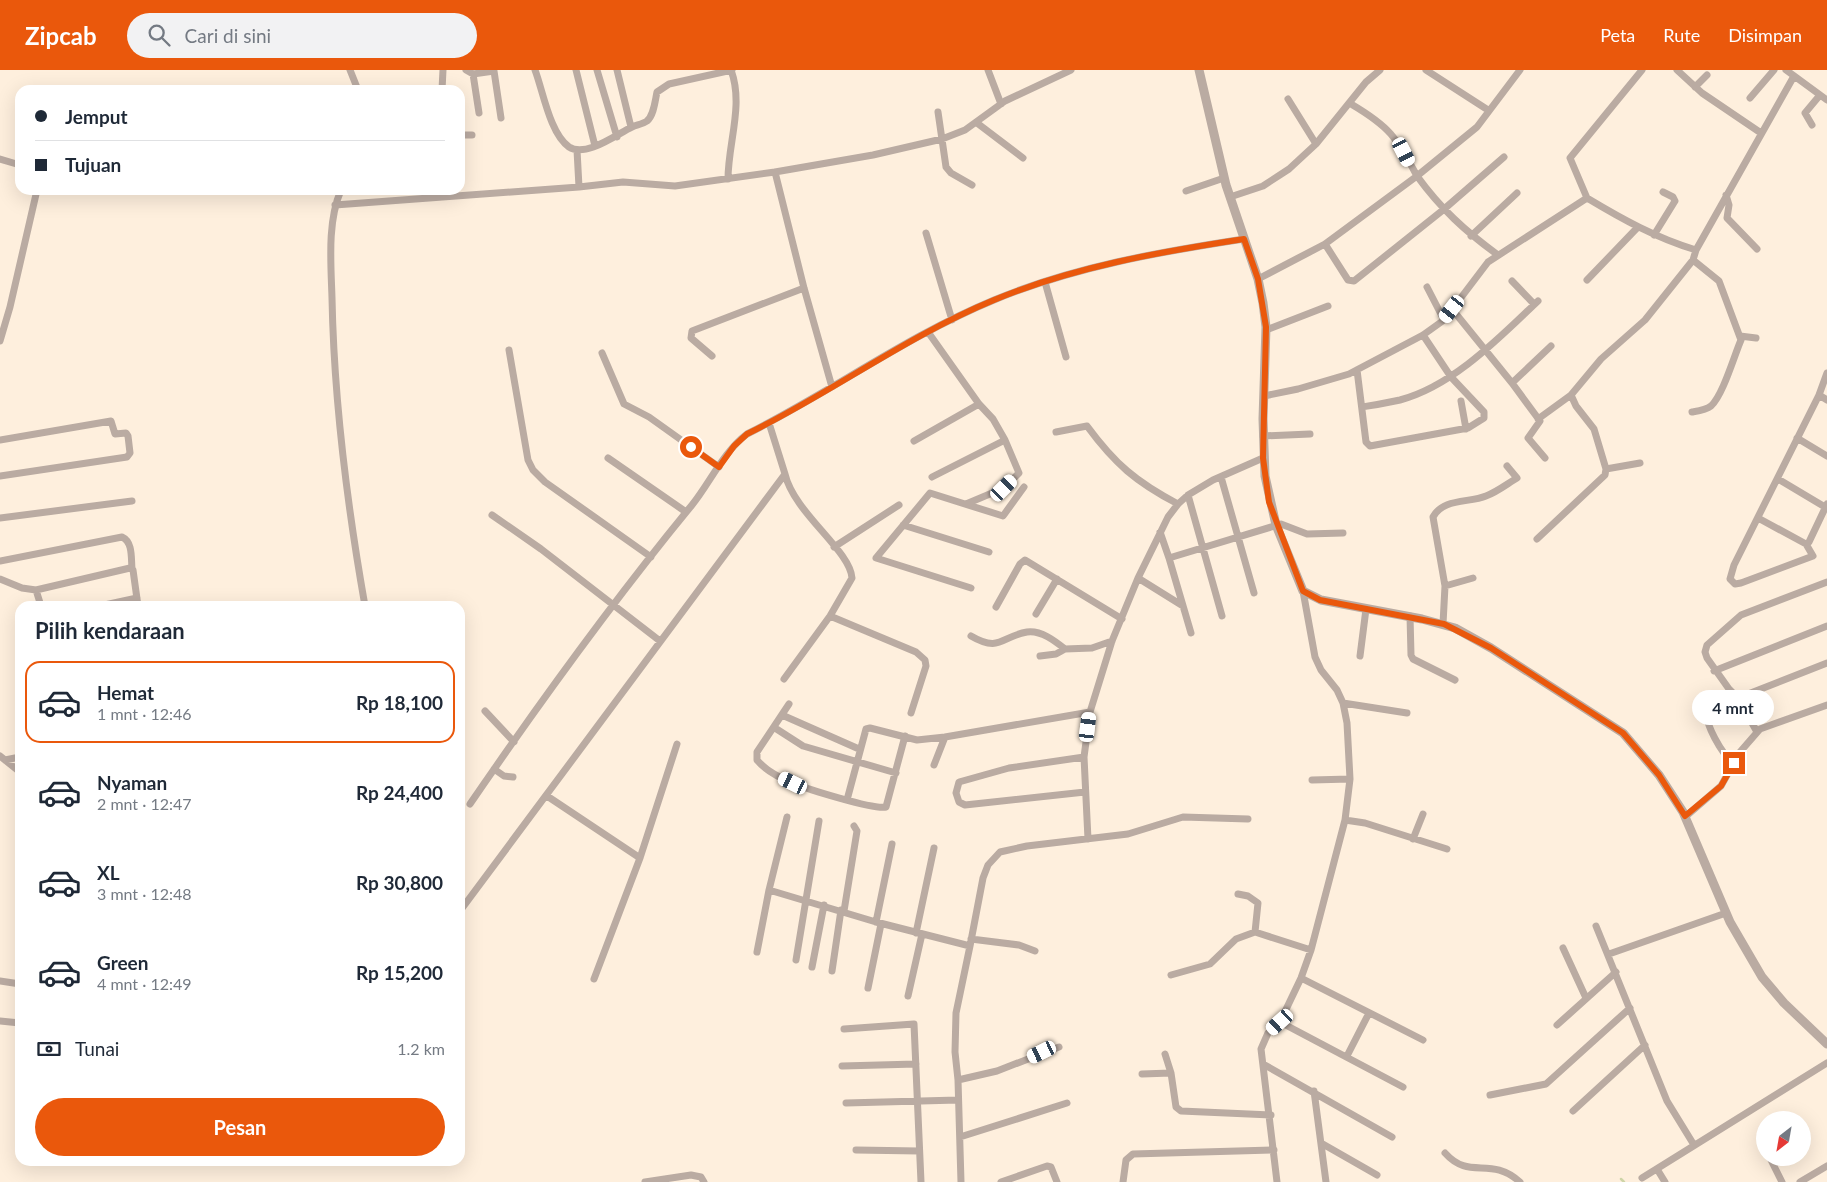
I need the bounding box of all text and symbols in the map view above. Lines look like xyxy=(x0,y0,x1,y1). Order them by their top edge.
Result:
search box xyxy=(127,13,477,58)
text: Zipcab xyxy=(25,21,97,50)
icon: search xyxy=(145,21,173,49)
text: Cari di sini xyxy=(185,24,271,47)
text: Peta xyxy=(1600,24,1635,46)
text: Rute xyxy=(1663,24,1700,46)
text: Disimpan xyxy=(1728,24,1802,46)
text: Jemput xyxy=(65,105,127,128)
car xyxy=(1390,135,1417,169)
text: Tujuan xyxy=(65,153,121,176)
car xyxy=(1436,293,1467,325)
route start xyxy=(680,436,702,458)
car xyxy=(988,472,1019,504)
text: Pilih kendaraan xyxy=(35,617,185,644)
icon: car xyxy=(37,680,82,725)
text: Hemat xyxy=(97,681,154,704)
callout: 4 mnt xyxy=(1693,690,1775,726)
text: Rp 18,100 xyxy=(356,691,443,714)
text: 4 mnt xyxy=(1712,698,1754,717)
text: 1 mnt · 12:46 xyxy=(97,704,192,723)
car xyxy=(1078,711,1097,743)
route end xyxy=(1723,752,1745,774)
icon: car xyxy=(37,770,82,815)
car xyxy=(776,770,809,796)
text: Nyaman xyxy=(97,771,167,794)
text: Rp 24,400 xyxy=(356,781,443,804)
text: 2 mnt · 12:47 xyxy=(97,794,192,813)
icon: car xyxy=(37,860,82,905)
text: XL xyxy=(97,861,120,884)
text: Rp 30,800 xyxy=(356,871,443,894)
text: 3 mnt · 12:48 xyxy=(97,884,192,903)
icon: car xyxy=(37,950,82,995)
text: Green xyxy=(97,951,148,974)
text: Rp 15,200 xyxy=(356,961,443,984)
text: 4 mnt · 12:49 xyxy=(97,974,192,993)
car xyxy=(1263,1006,1296,1038)
icon: cash xyxy=(35,1035,63,1063)
text: Tunai xyxy=(75,1037,119,1060)
text: 1.2 km xyxy=(397,1039,445,1058)
car xyxy=(1025,1039,1058,1065)
button: Pesan xyxy=(35,1098,445,1156)
north arrow xyxy=(1756,1111,1811,1166)
map controls xyxy=(1756,1111,1811,1166)

